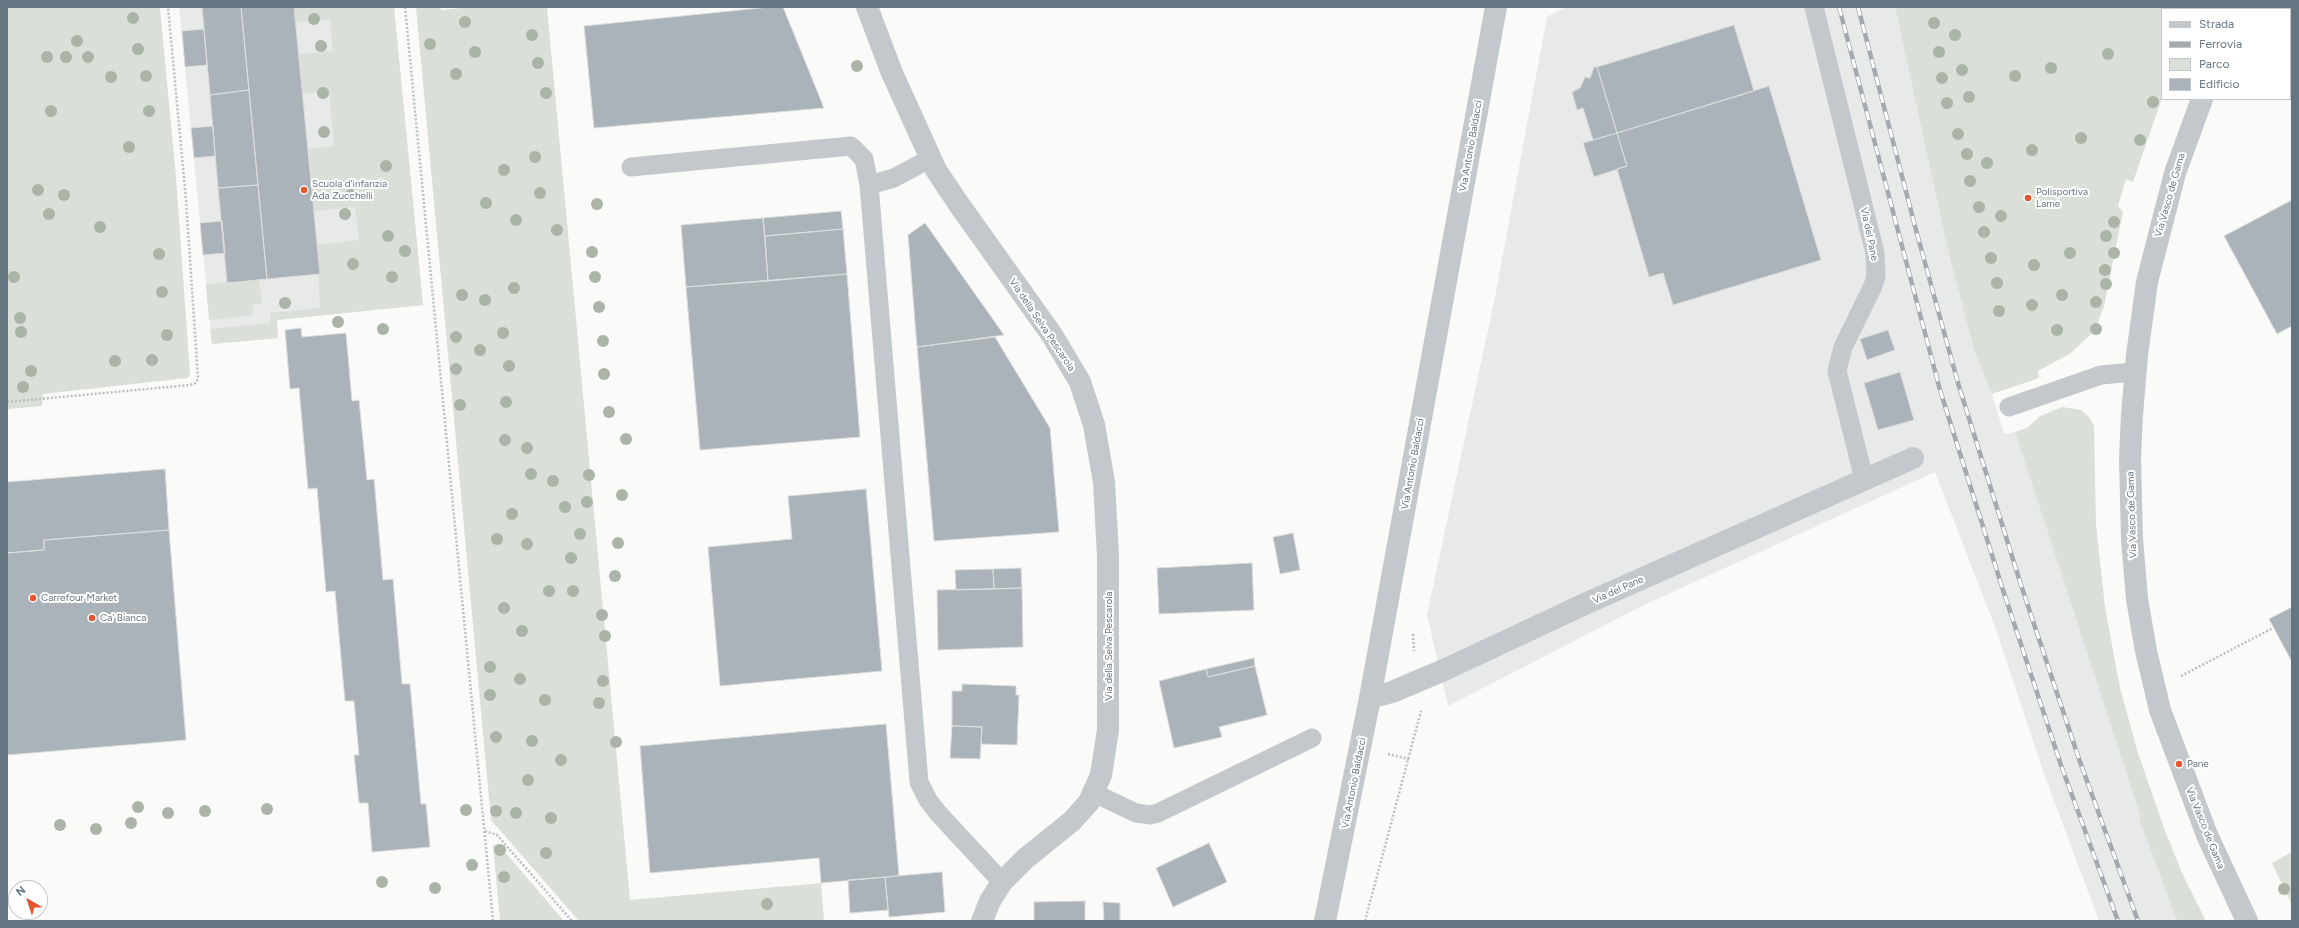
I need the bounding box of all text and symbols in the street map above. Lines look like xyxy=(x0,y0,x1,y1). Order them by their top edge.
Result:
legend xyxy=(2161,8,2291,100)
text: Strada xyxy=(2199,17,2234,31)
text: Ferrovia xyxy=(2199,37,2242,51)
text: Parco xyxy=(2199,57,2229,71)
text: Edificio xyxy=(2199,77,2239,91)
street label: Via Antonio Baldacci xyxy=(1457,99,1485,193)
street label: Via Vasco de Gama xyxy=(2152,152,2188,238)
place label: Scuola d'infanzia Ada Zucchelli xyxy=(312,178,387,202)
marker: Scuola d'infanzia Ada Zucchelli xyxy=(299,185,309,195)
place label: Polisportiva Lame xyxy=(2036,186,2088,210)
marker: Polisportiva Lame xyxy=(2023,193,2033,203)
street label: Via del Pane xyxy=(1857,206,1881,262)
street label: Via della Selva Pescarola xyxy=(1006,276,1078,374)
street label: Via Antonio Baldacci xyxy=(1399,417,1427,511)
street label: Via Vasco de Gama xyxy=(2124,471,2140,559)
street label: Via del Pane xyxy=(1591,573,1645,607)
street label: Via della Selva Pescarola xyxy=(1103,591,1115,701)
place label: Carrefour Market xyxy=(41,592,117,604)
marker: Carrefour Market xyxy=(28,593,38,603)
place label: Ca' Bianca xyxy=(100,612,146,624)
marker: Ca' Bianca xyxy=(87,613,97,623)
street label: Via Antonio Baldacci xyxy=(1339,737,1369,829)
place label: Pane xyxy=(2187,758,2209,770)
marker: Pane xyxy=(2174,759,2184,769)
street label: Via Vasco de Gama xyxy=(2183,785,2227,871)
north arrow xyxy=(8,880,48,920)
text: N xyxy=(13,883,28,899)

